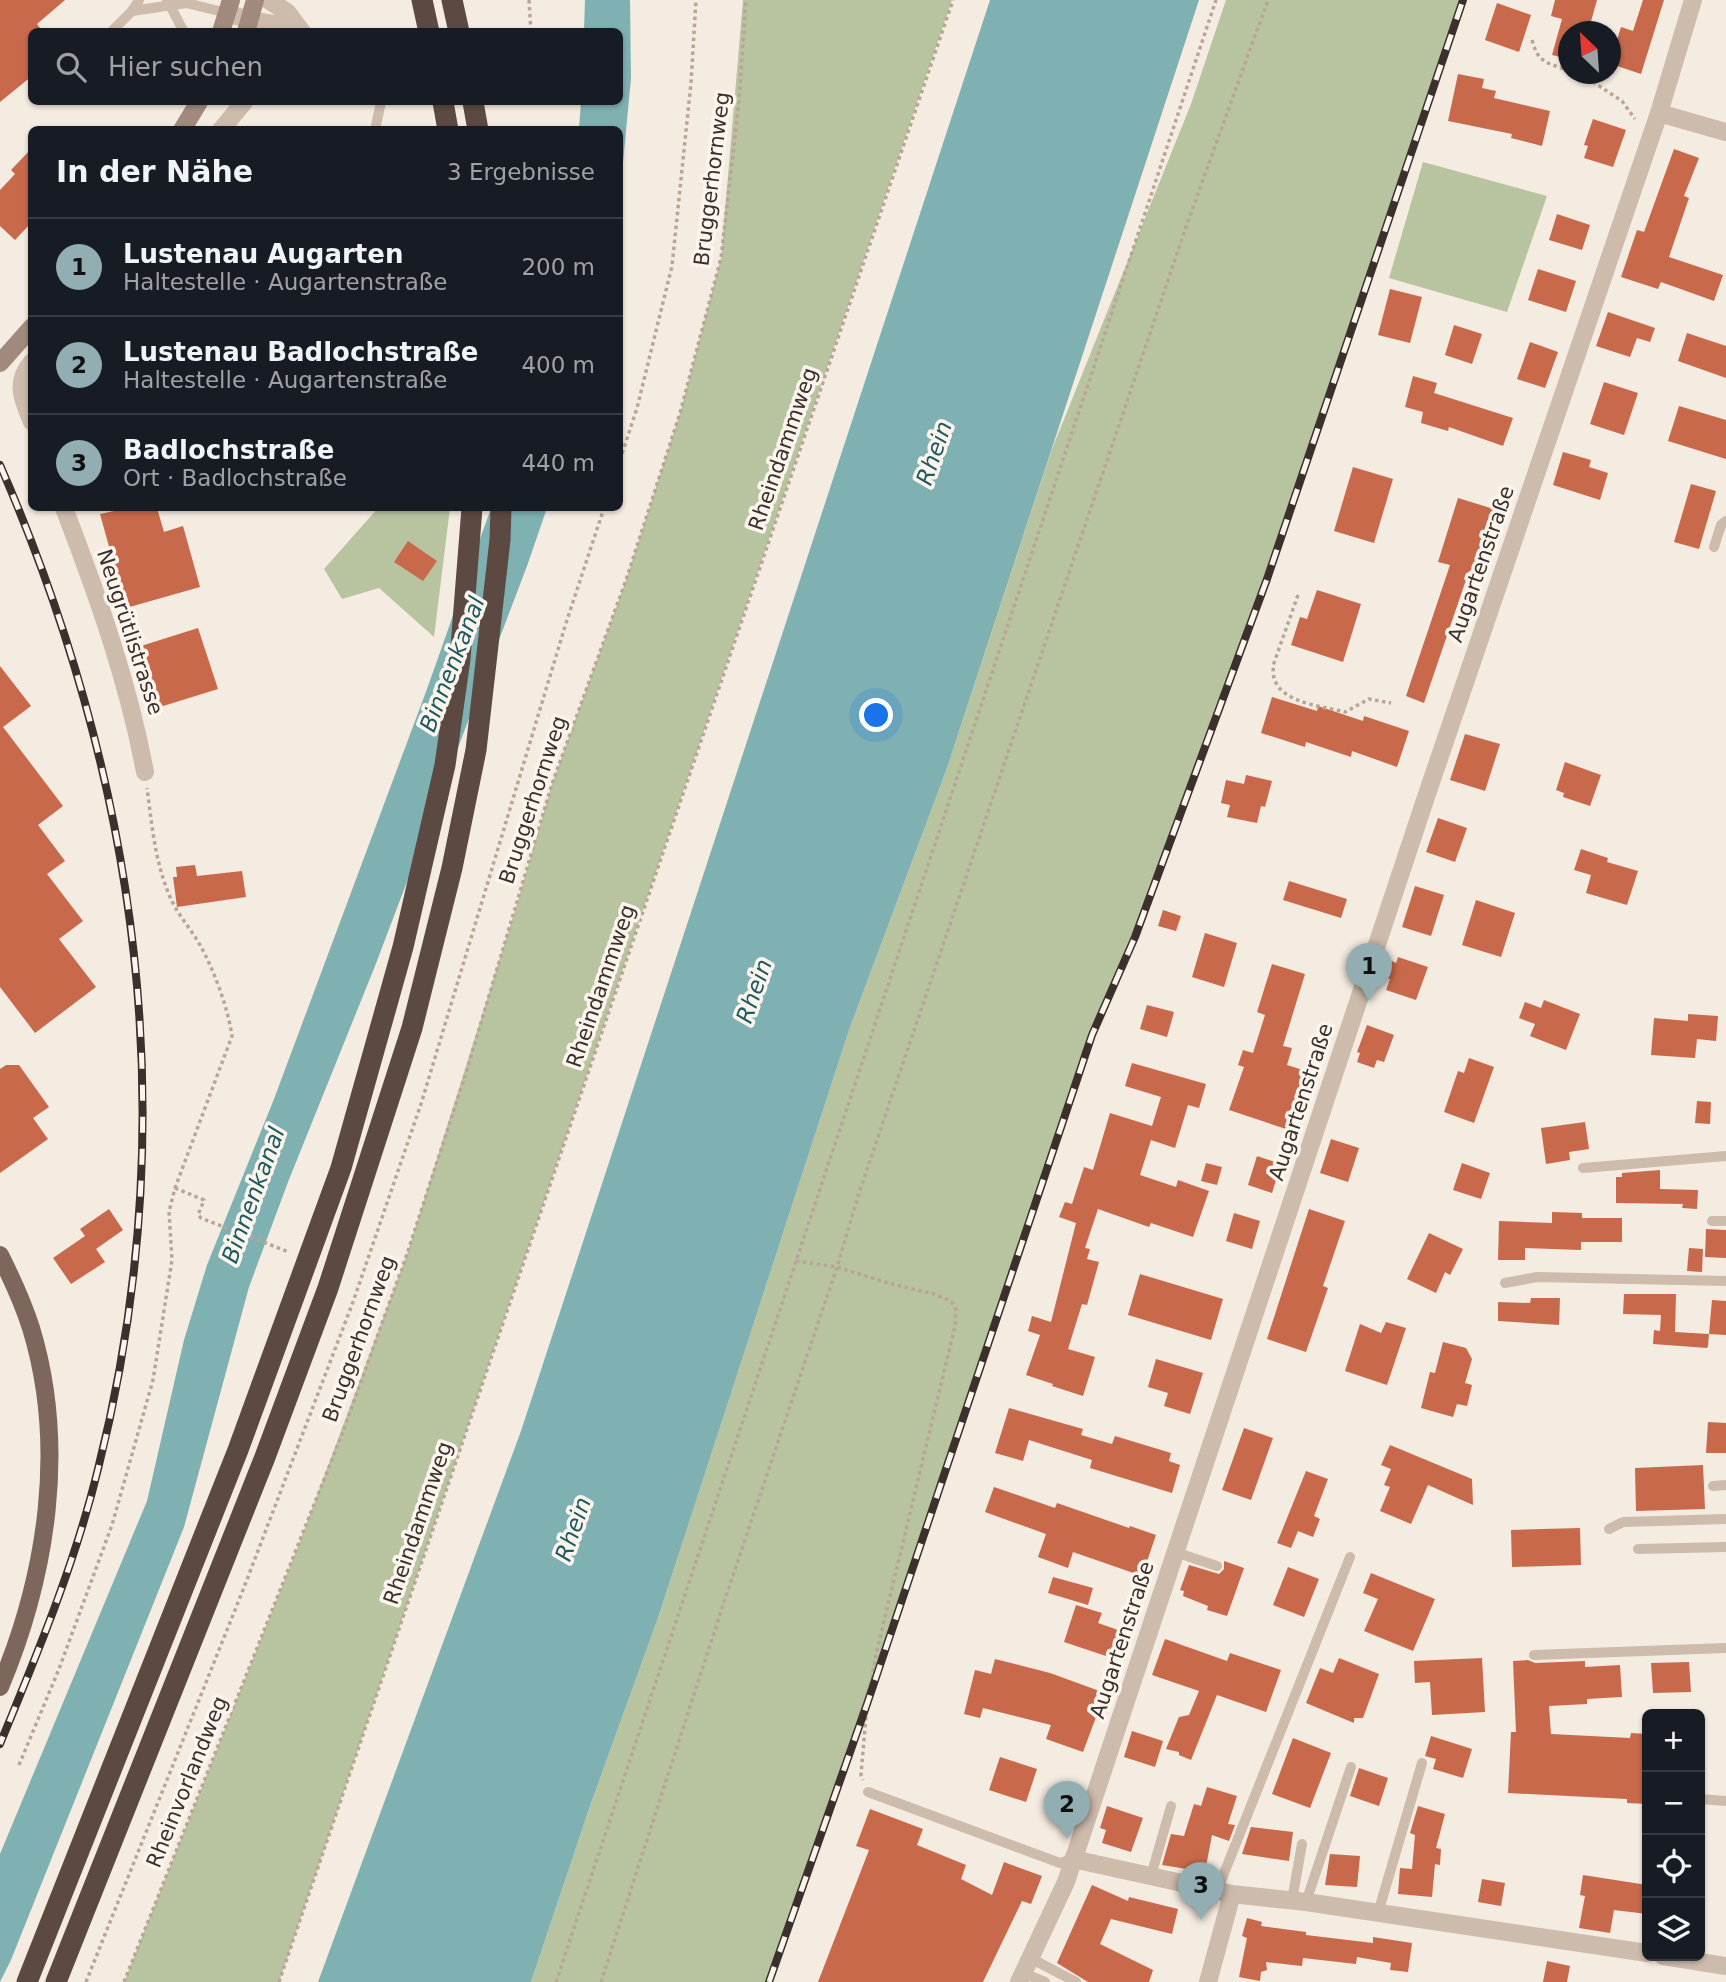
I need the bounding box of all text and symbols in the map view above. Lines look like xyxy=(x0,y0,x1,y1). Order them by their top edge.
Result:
north arrow xyxy=(1558,21,1621,84)
search box xyxy=(28,28,623,105)
icon: search xyxy=(52,48,90,86)
text: Hier suchen xyxy=(108,52,263,82)
street label: Bruggerhornweg xyxy=(689,91,735,267)
text: In der Nähe xyxy=(56,154,253,189)
text: 3 Ergebnisse xyxy=(447,159,595,185)
text: Lustenau Augarten xyxy=(123,239,403,269)
text: 1 xyxy=(71,254,87,280)
text: 200 m xyxy=(521,254,595,280)
text: Haltestelle · Augartenstraße xyxy=(123,269,447,295)
text: Lustenau Badlochstraße xyxy=(123,337,479,367)
text: 2 xyxy=(71,352,87,378)
text: 400 m xyxy=(521,352,595,378)
street label: Rheindammweg xyxy=(744,364,822,534)
text: Haltestelle · Augartenstraße xyxy=(123,367,447,393)
water label: Rhein xyxy=(911,418,957,488)
text: Badlochstraße xyxy=(123,435,334,465)
text: 3 xyxy=(71,450,87,476)
text: 440 m xyxy=(521,450,595,476)
text: Ort · Badlochstraße xyxy=(123,465,347,491)
street label: Augartenstraße xyxy=(1443,483,1519,645)
street label: Neugrütlistrasse xyxy=(92,546,168,718)
water label: Binnenkanal xyxy=(414,592,490,735)
your location xyxy=(859,698,893,732)
street label: Bruggerhornweg xyxy=(494,713,572,887)
street label: Rheindammweg xyxy=(562,901,640,1071)
pin: 1 xyxy=(1346,943,1392,1001)
water label: Rhein xyxy=(731,956,777,1026)
street label: Augartenstraße xyxy=(1264,1020,1338,1184)
water label: Binnenkanal xyxy=(216,1123,290,1266)
street label: Bruggerhornweg xyxy=(318,1253,400,1425)
street label: Rheindammweg xyxy=(379,1438,457,1608)
water label: Rhein xyxy=(550,1494,596,1564)
street label: Augartenstraße xyxy=(1085,1558,1159,1722)
street label: Rheinvorlandweg xyxy=(142,1693,232,1871)
map controls xyxy=(1642,1709,1705,1961)
button: + xyxy=(1642,1709,1705,1772)
button: − xyxy=(1642,1772,1705,1835)
pin: 2 xyxy=(1044,1781,1090,1839)
button: locate xyxy=(1642,1835,1705,1898)
pin: 3 xyxy=(1178,1862,1224,1920)
button: layers xyxy=(1642,1898,1705,1961)

